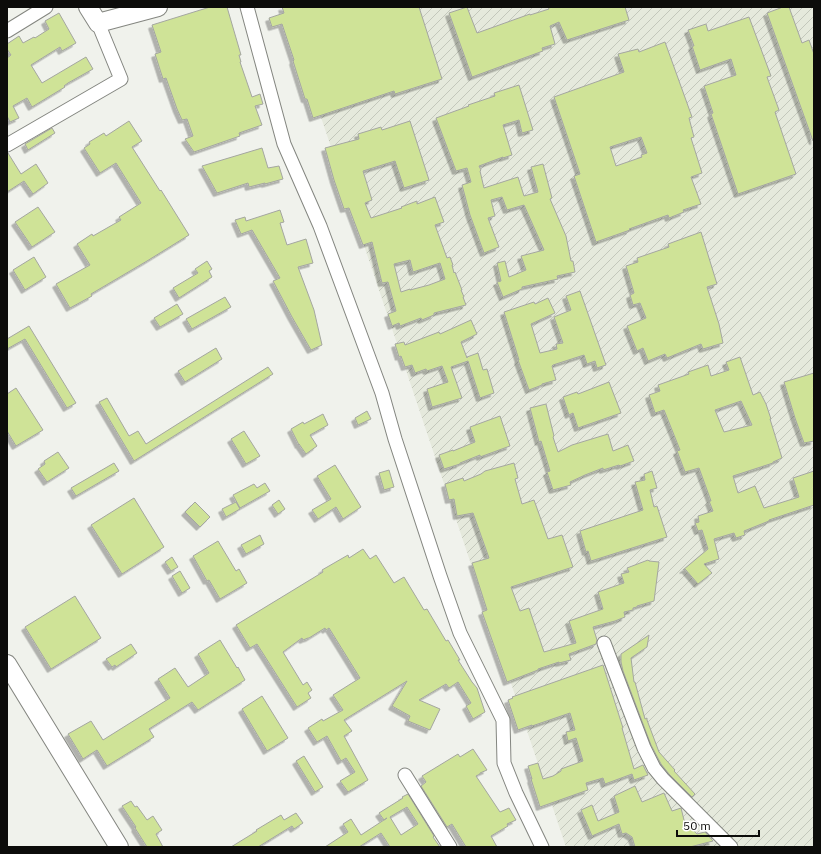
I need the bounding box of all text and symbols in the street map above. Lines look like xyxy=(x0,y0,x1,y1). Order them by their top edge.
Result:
scale bar xyxy=(677,812,759,838)
text: 50 m xyxy=(683,818,711,833)

